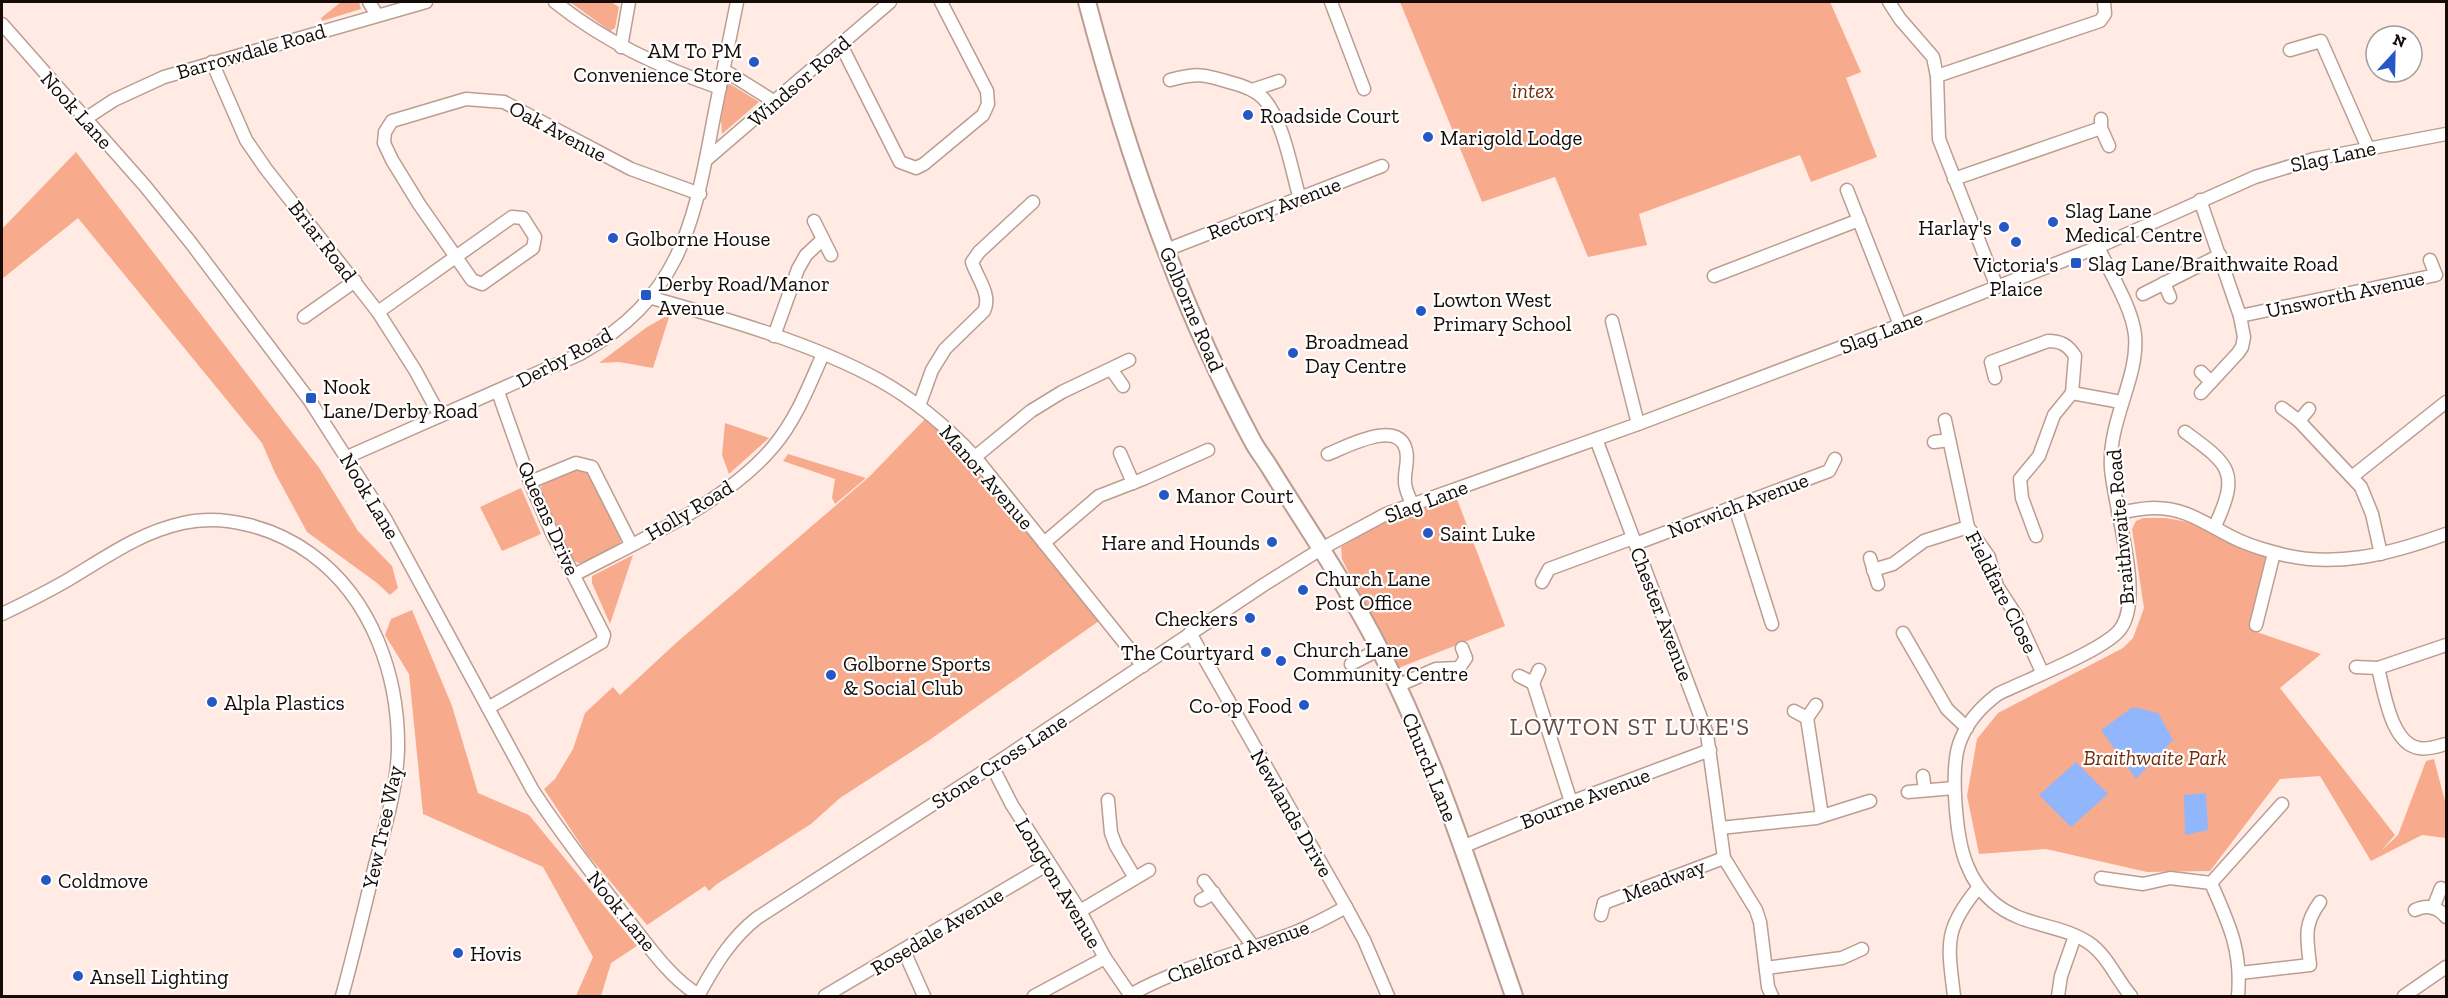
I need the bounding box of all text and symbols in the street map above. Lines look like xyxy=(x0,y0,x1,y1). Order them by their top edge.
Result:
street label: Barrowdale Road xyxy=(174,18,329,84)
north arrow xyxy=(2364,24,2424,84)
text: N xyxy=(2390,29,2409,52)
street label: Windsor Road xyxy=(743,30,856,132)
place label: AM To PM Convenience Store xyxy=(573,38,742,87)
marker: AM To PM Convenience Store xyxy=(747,55,761,69)
street label: Nook Lane xyxy=(36,66,118,154)
park label: intex xyxy=(1512,78,1554,103)
street label: Oak Avenue xyxy=(505,95,611,167)
place label: Roadside Court xyxy=(1260,103,1399,128)
marker: Roadside Court xyxy=(1241,108,1255,122)
place label: Marigold Lodge xyxy=(1440,125,1583,150)
marker: Marigold Lodge xyxy=(1421,130,1435,144)
street label: Slag Lane xyxy=(2288,135,2378,177)
street label: Rectory Avenue xyxy=(1204,171,1344,245)
street label: Briar Road xyxy=(284,196,363,287)
place label: Slag Lane Medical Centre xyxy=(2065,198,2203,247)
place label: Harlay's xyxy=(1918,215,1992,240)
marker: Slag Lane Medical Centre xyxy=(2046,215,2060,229)
marker: Harlay's xyxy=(1997,220,2011,234)
place label: Golborne House xyxy=(625,226,770,251)
marker: Golborne House xyxy=(606,231,620,245)
marker: Victoria's Plaice xyxy=(2009,235,2023,249)
street label: Golborne Road xyxy=(1154,243,1230,376)
place label: Slag Lane/Braithwaite Road xyxy=(2088,251,2339,276)
place label: Victoria's Plaice xyxy=(1972,252,2059,301)
marker: Slag Lane/Braithwaite Road xyxy=(2069,256,2083,270)
street label: Unsworth Avenue xyxy=(2264,265,2427,323)
place label: Derby Road/Manor Avenue xyxy=(658,271,830,320)
place label: Lowton West Primary School xyxy=(1433,287,1572,336)
marker: Derby Road/Manor Avenue xyxy=(639,288,653,302)
marker: Lowton West Primary School xyxy=(1414,304,1428,318)
street label: Slag Lane xyxy=(1836,305,1926,359)
street label: Derby Road xyxy=(512,321,616,393)
place label: Broadmead Day Centre xyxy=(1305,329,1409,378)
marker: Broadmead Day Centre xyxy=(1286,346,1300,360)
place label: Nook Lane/Derby Road xyxy=(323,374,479,423)
marker: Nook Lane/Derby Road xyxy=(304,391,318,405)
street label: Manor Avenue xyxy=(935,420,1039,535)
street label: Braithwaite Road xyxy=(2101,448,2139,606)
street label: Nook Lane xyxy=(335,449,405,544)
street label: Queens Drive xyxy=(513,457,585,579)
street label: Norwich Avenue xyxy=(1664,467,1812,543)
street label: Holly Road xyxy=(641,474,737,546)
street label: Slag Lane xyxy=(1381,474,1471,528)
place label: Manor Court xyxy=(1176,483,1293,508)
marker: Manor Court xyxy=(1157,488,1171,502)
place label: Saint Luke xyxy=(1440,521,1535,546)
marker: Saint Luke xyxy=(1421,526,1435,540)
street label: Fieldfare Close xyxy=(1960,527,2044,657)
place label: Hare and Hounds xyxy=(1102,530,1260,555)
marker: Hare and Hounds xyxy=(1265,535,1279,549)
street label: Chester Avenue xyxy=(1625,544,1699,685)
place label: Church Lane Post Office xyxy=(1315,566,1431,615)
marker: Church Lane Post Office xyxy=(1296,583,1310,597)
place label: Checkers xyxy=(1155,606,1238,631)
marker: Checkers xyxy=(1243,611,1257,625)
place label: Church Lane Community Centre xyxy=(1293,637,1468,686)
place label: The Courtyard xyxy=(1121,640,1254,665)
marker: The Courtyard xyxy=(1259,645,1273,659)
place label: Golborne Sports & Social Club xyxy=(843,651,991,700)
marker: Church Lane Community Centre xyxy=(1274,654,1288,668)
marker: Golborne Sports & Social Club xyxy=(824,668,838,682)
place label: Alpla Plastics xyxy=(224,690,345,715)
place label: Co-op Food xyxy=(1189,693,1292,718)
marker: Alpla Plastics xyxy=(205,695,219,709)
marker: Co-op Food xyxy=(1297,698,1311,712)
street label: Stone Cross Lane xyxy=(927,708,1071,814)
street label: Church Lane xyxy=(1397,709,1463,825)
district label: LOWTON ST LUKE'S xyxy=(1509,712,1751,741)
street label: Newlands Drive xyxy=(1245,745,1339,881)
park label: Braithwaite Park xyxy=(2083,745,2227,770)
street label: Bourne Avenue xyxy=(1517,762,1653,834)
street label: Yew Tree Way xyxy=(357,763,407,892)
street label: Longton Avenue xyxy=(1010,814,1108,953)
street label: Meadway xyxy=(1619,853,1709,907)
street label: Nook Lane xyxy=(582,866,662,956)
place label: Coldmove xyxy=(58,868,148,893)
marker: Coldmove xyxy=(39,873,53,887)
street label: Rosedale Avenue xyxy=(866,882,1008,980)
street label: Chelford Avenue xyxy=(1164,914,1312,988)
place label: Hovis xyxy=(470,941,522,966)
marker: Hovis xyxy=(451,946,465,960)
place label: Ansell Lighting xyxy=(90,964,229,989)
marker: Ansell Lighting xyxy=(71,969,85,983)

